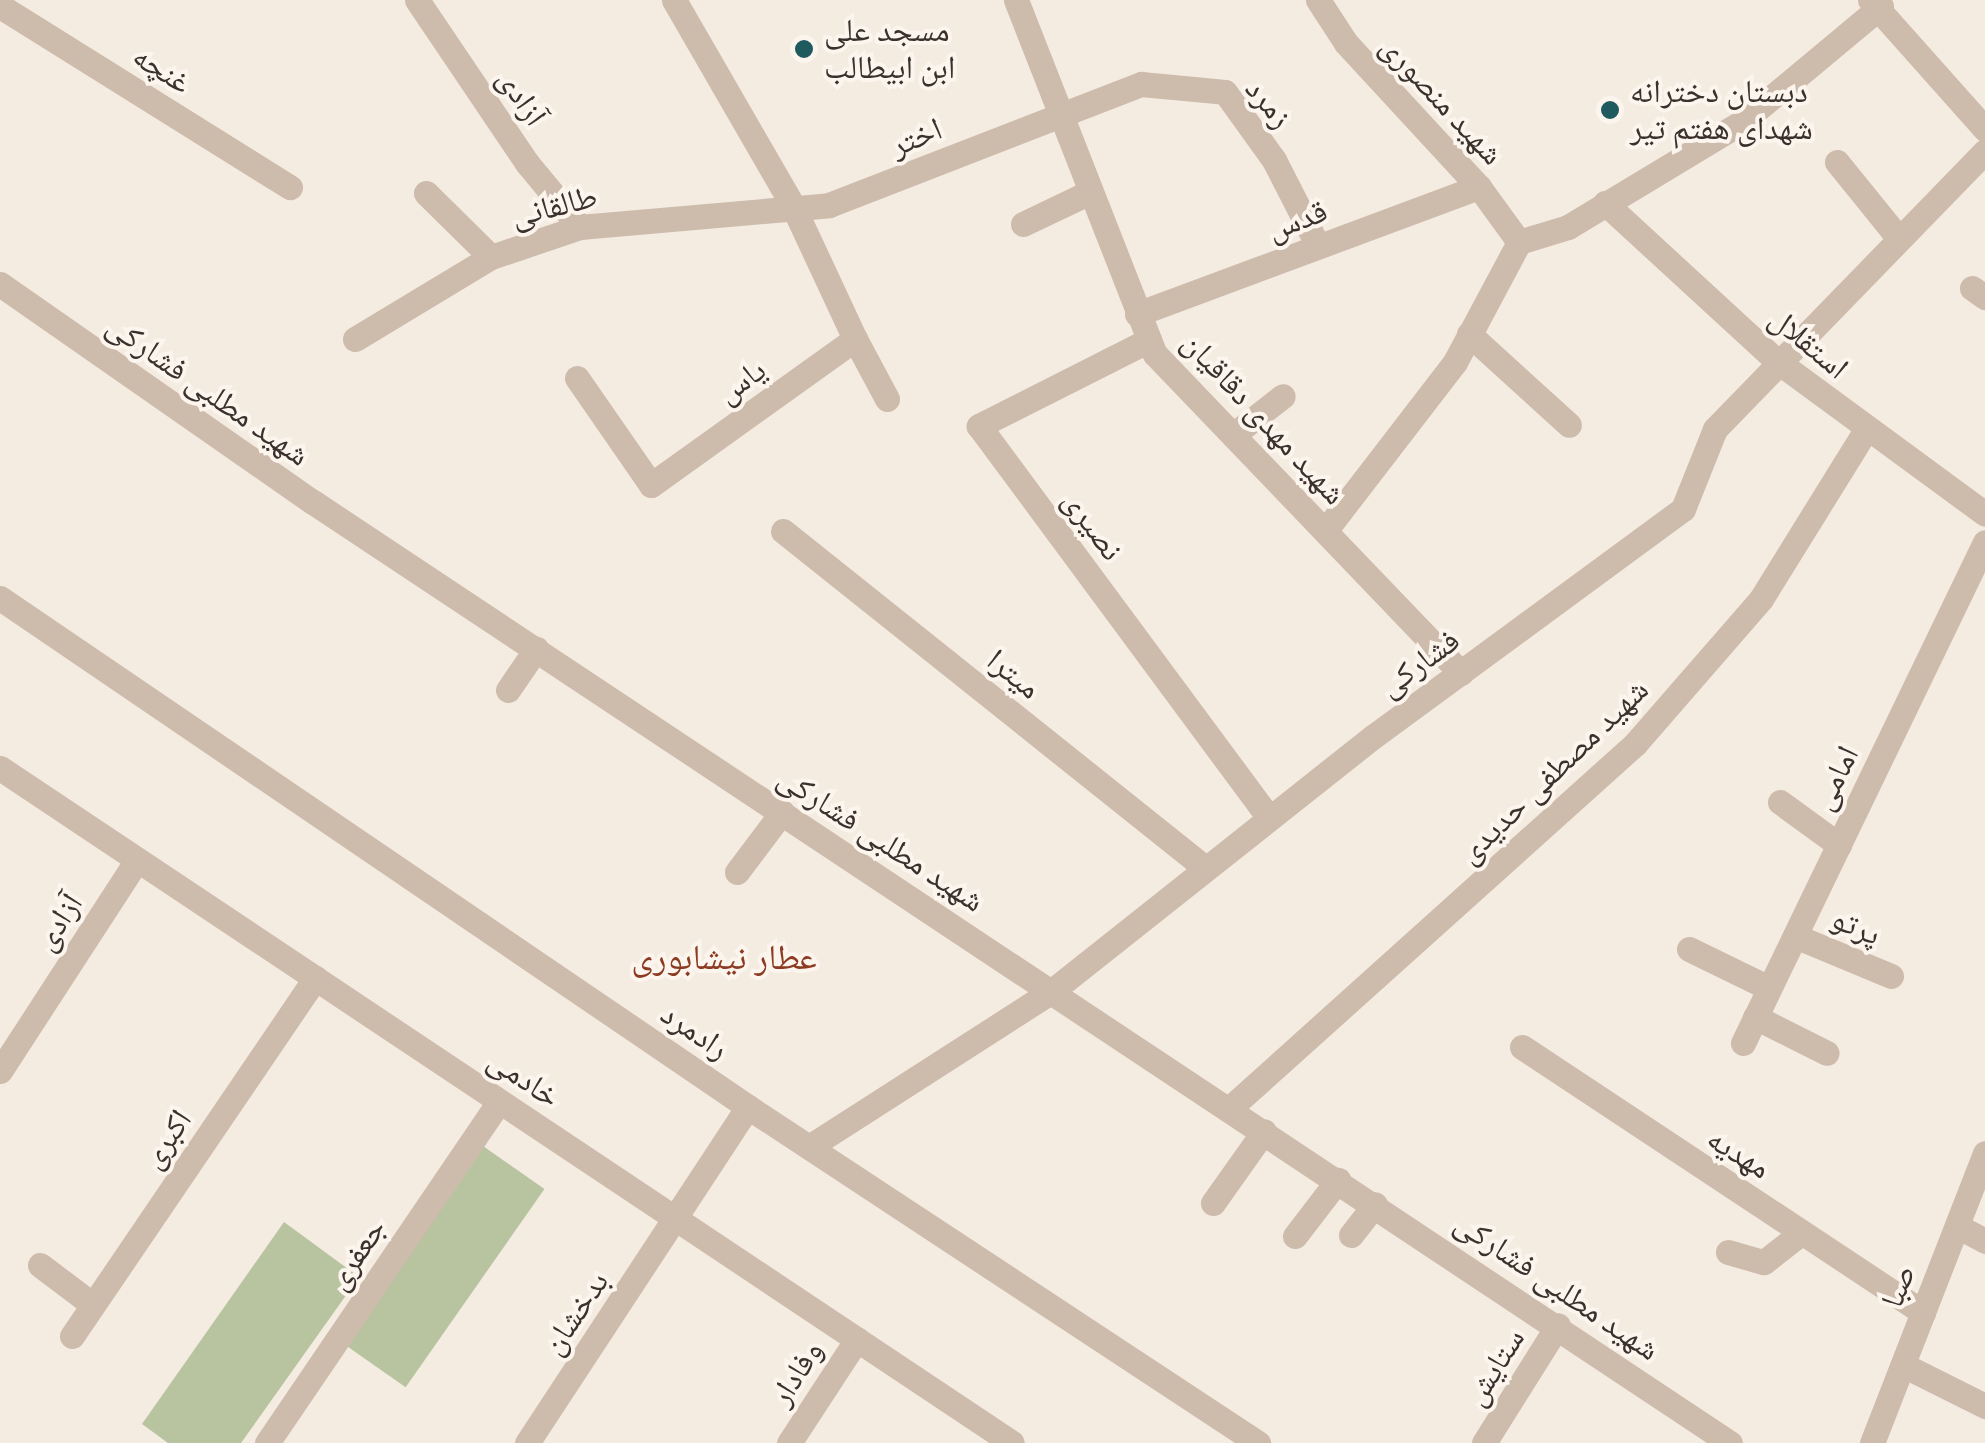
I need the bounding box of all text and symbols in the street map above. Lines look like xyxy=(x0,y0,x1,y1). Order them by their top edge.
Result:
place label: مسجد علی ابن ابیطالب xyxy=(824,12,955,87)
street label: شهید منصوری xyxy=(1372,27,1512,173)
street label: غنچه xyxy=(126,36,198,102)
marker: مسجد علی ابن ابیطالب xyxy=(793,38,815,60)
street label: آزادی xyxy=(489,61,555,133)
street label: زمرد xyxy=(1237,70,1301,136)
place label: دبستان دخترانه شهدای هفتم تیر xyxy=(1630,73,1813,148)
marker: دبستان دخترانه شهدای هفتم تیر xyxy=(1599,99,1621,121)
street label: اختر xyxy=(885,109,947,165)
street label: طالقانی xyxy=(507,177,601,235)
street label: قدس xyxy=(1262,192,1332,248)
street label: استقلال xyxy=(1762,299,1856,387)
street label: شهید مطلبی فشارکی xyxy=(99,306,317,474)
street label: شهید مهدی دقاقیان xyxy=(1174,323,1354,513)
street label: یاس xyxy=(709,350,773,412)
street label: نصیری xyxy=(1055,482,1131,568)
street label: فشارکی xyxy=(1371,621,1467,705)
street label: میترا xyxy=(979,641,1049,707)
street label: شهید مصطفی حدیدی xyxy=(1450,670,1656,872)
street label: امامی xyxy=(1803,740,1867,816)
street label: شهید مطلبی فشارکی xyxy=(770,758,992,920)
street label: آزادی xyxy=(25,886,91,958)
street label: پرتو xyxy=(1826,899,1886,953)
district label: عطار نیشابوری xyxy=(631,936,817,978)
street label: رادمرد xyxy=(654,994,736,1068)
street label: خادمی xyxy=(481,1040,567,1116)
street label: اکبری xyxy=(132,1102,200,1176)
street label: مهدیه xyxy=(1700,1119,1778,1187)
street label: شهید مطلبی فشارکی xyxy=(1447,1203,1667,1369)
street label: جعفری xyxy=(318,1211,394,1297)
street label: صبا xyxy=(1872,1259,1924,1313)
street label: بدخشان xyxy=(533,1264,617,1362)
street label: ستایش xyxy=(1455,1321,1533,1413)
street label: وفادار xyxy=(761,1333,831,1413)

